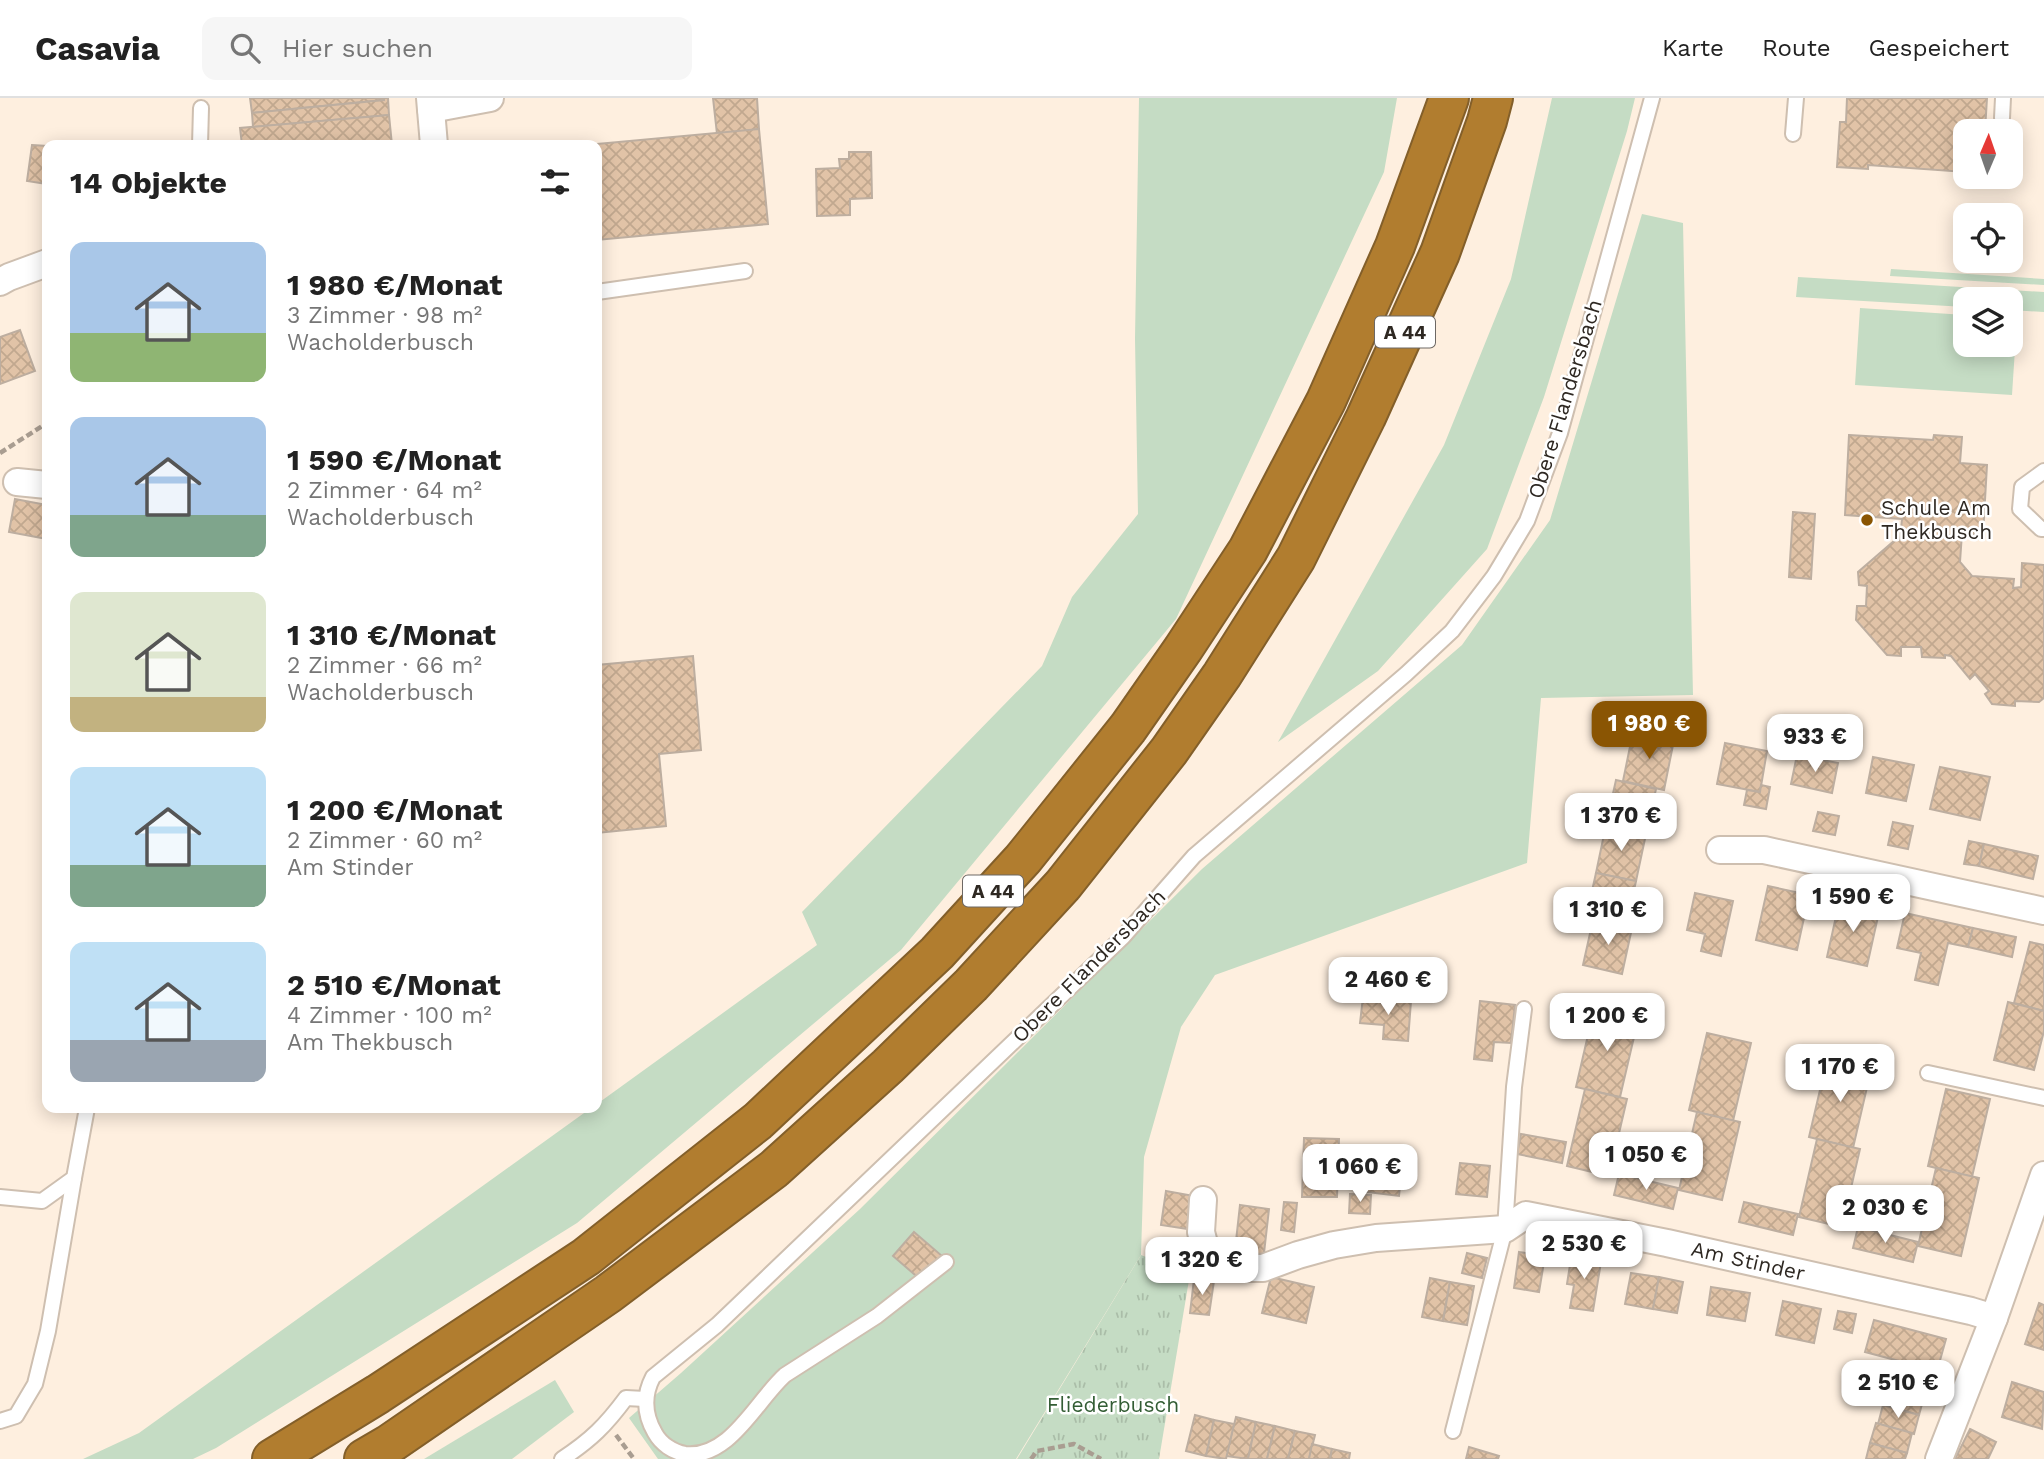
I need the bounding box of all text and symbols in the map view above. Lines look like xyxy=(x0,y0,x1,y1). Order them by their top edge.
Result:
search box xyxy=(202,17,692,80)
text: Casavia xyxy=(35,29,160,68)
icon: search xyxy=(226,29,264,67)
text: Hier suchen xyxy=(282,33,433,63)
text: Karte xyxy=(1662,34,1724,62)
text: Route xyxy=(1762,34,1831,62)
text: Gespeichert xyxy=(1869,34,2009,62)
north arrow xyxy=(1953,119,2023,189)
map controls xyxy=(1953,119,2023,357)
icon: filters xyxy=(536,163,574,201)
text: 14 Objekte xyxy=(70,165,227,200)
button: locate xyxy=(1953,203,2023,273)
text: 1 980 €/Monat xyxy=(287,267,502,302)
icon: home xyxy=(126,270,210,354)
button: layers xyxy=(1953,287,2023,357)
street label: Obere Flandersbach xyxy=(1522,296,1607,501)
text: 3 Zimmer · 98 m² xyxy=(287,302,482,329)
road number: A 44 xyxy=(1375,316,1435,348)
text: Wacholderbusch xyxy=(287,329,474,356)
text: 1 590 €/Monat xyxy=(287,442,501,477)
icon: home xyxy=(126,445,210,529)
text: 2 Zimmer · 64 m² xyxy=(287,477,482,504)
place label: Schule Am Thekbusch xyxy=(1881,495,1992,544)
text: Wacholderbusch xyxy=(287,504,474,531)
marker: Schule Am Thekbusch xyxy=(1859,512,1875,528)
text: 1 310 €/Monat xyxy=(287,617,496,652)
icon: home xyxy=(126,620,210,704)
text: 2 Zimmer · 66 m² xyxy=(287,652,482,679)
text: Wacholderbusch xyxy=(287,679,474,706)
pin: 1 980 € xyxy=(1584,702,1714,761)
text: 1 980 € xyxy=(1608,710,1690,737)
pin: 933 € xyxy=(1766,714,1864,774)
text: 933 € xyxy=(1783,723,1847,750)
text: 1 200 €/Monat xyxy=(287,792,502,827)
pin: 1 370 € xyxy=(1556,794,1686,853)
icon: home xyxy=(126,795,210,879)
text: 1 370 € xyxy=(1581,802,1661,829)
text: 2 Zimmer · 60 m² xyxy=(287,827,482,854)
text: Am Stinder xyxy=(287,854,414,881)
pin: 1 590 € xyxy=(1788,874,1918,934)
road number: A 44 xyxy=(963,876,1023,906)
text: 1 590 € xyxy=(1812,883,1894,910)
street label: Obere Flandersbach xyxy=(1007,884,1171,1048)
pin: 1 310 € xyxy=(1543,888,1673,947)
text: 1 310 € xyxy=(1569,896,1647,923)
pin: 2 460 € xyxy=(1323,958,1453,1017)
text: 2 460 € xyxy=(1345,966,1431,993)
text: 2 510 €/Monat xyxy=(287,967,501,1002)
icon: home xyxy=(126,970,210,1054)
pin: 1 200 € xyxy=(1542,993,1672,1053)
text: 4 Zimmer · 100 m² xyxy=(287,1002,492,1029)
text: 1 200 € xyxy=(1566,1002,1648,1029)
text: Am Thekbusch xyxy=(287,1029,453,1056)
pin: 1 170 € xyxy=(1775,1044,1905,1104)
text: 1 170 € xyxy=(1801,1053,1879,1080)
pin: 1 050 € xyxy=(1581,1132,1711,1192)
text: 1 050 € xyxy=(1605,1141,1687,1168)
pin: 1 060 € xyxy=(1295,1144,1425,1204)
text: 1 060 € xyxy=(1318,1153,1402,1180)
pin: 2 030 € xyxy=(1820,1186,1950,1245)
text: 2 030 € xyxy=(1842,1194,1928,1221)
pin: 2 530 € xyxy=(1519,1222,1649,1281)
text: 2 530 € xyxy=(1542,1230,1626,1257)
street label: Am Stinder xyxy=(1689,1236,1808,1286)
pin: 1 320 € xyxy=(1137,1238,1267,1297)
text: 1 320 € xyxy=(1161,1246,1243,1273)
pin: 2 510 € xyxy=(1833,1360,1963,1420)
text: 2 510 € xyxy=(1857,1369,1939,1396)
park label: Fliederbusch xyxy=(1047,1392,1179,1417)

